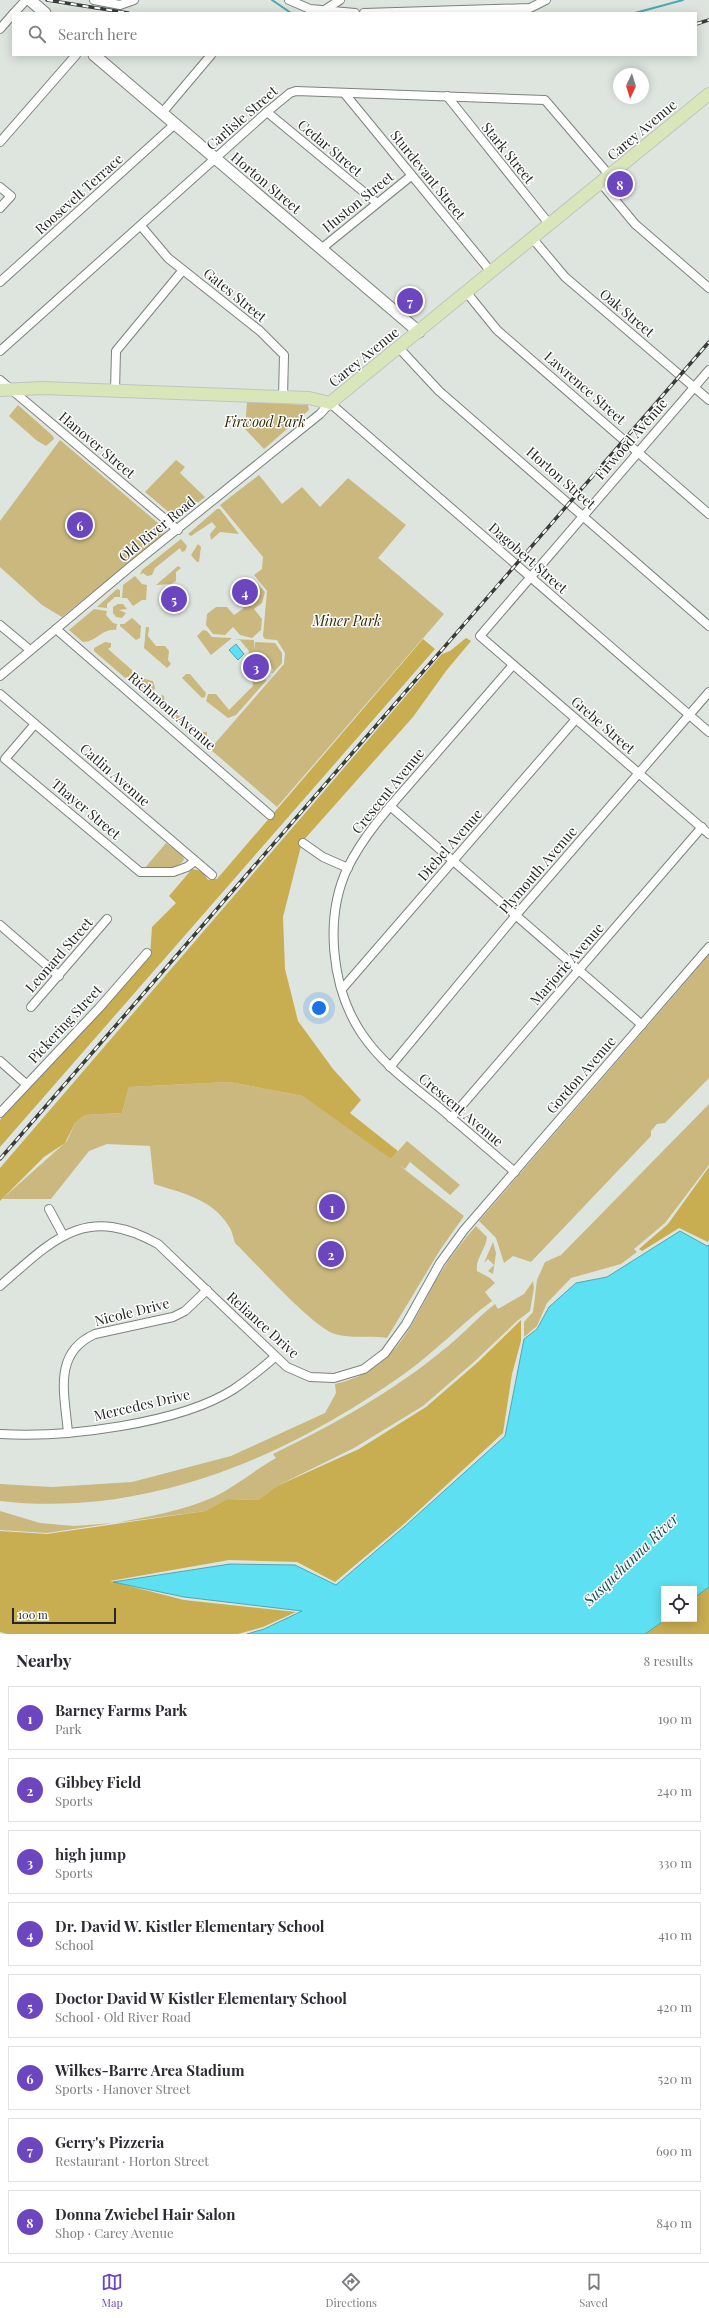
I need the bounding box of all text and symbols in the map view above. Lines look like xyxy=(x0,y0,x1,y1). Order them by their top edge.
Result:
search box xyxy=(12,12,697,56)
icon: search xyxy=(26,23,48,45)
text: Search here xyxy=(58,24,137,44)
north arrow xyxy=(613,68,649,104)
street label: Carlisle Street xyxy=(202,81,282,154)
street label: Carey Avenue xyxy=(603,95,680,164)
street label: Cedar Street xyxy=(294,115,367,181)
street label: Stark Street xyxy=(478,118,540,188)
street label: Sturdevant Street xyxy=(387,126,471,224)
street label: Horton Street xyxy=(227,148,306,218)
street label: Roosevelt Terrace xyxy=(31,149,127,238)
street label: Huston Street xyxy=(318,166,398,236)
pin: 8 xyxy=(607,169,633,199)
street label: Gates Street xyxy=(200,263,272,327)
street label: Oak Street xyxy=(596,284,659,342)
pin: 7 xyxy=(397,286,423,316)
street label: Carey Avenue xyxy=(325,322,403,391)
street label: Lawrence Street xyxy=(540,347,631,429)
street label: Firwood Avenue xyxy=(590,394,671,483)
street label: Hanover Street xyxy=(55,407,140,483)
park label: Firwood Park xyxy=(223,412,306,431)
street label: Horton Street xyxy=(523,442,601,514)
street label: Old River Road xyxy=(114,492,199,566)
pin: 6 xyxy=(67,510,93,540)
street label: Dagobert Street xyxy=(485,518,573,598)
pin: 4 xyxy=(232,577,258,607)
pin: 5 xyxy=(161,584,187,614)
park label: Miner Park xyxy=(312,611,381,630)
pin: 3 xyxy=(243,652,269,682)
street label: Richmont Avenue xyxy=(124,667,220,754)
street label: Grebe Street xyxy=(567,692,640,758)
street label: Catlin Avenue xyxy=(76,739,154,810)
street label: Crescent Avenue xyxy=(347,744,428,838)
street label: Thayer Street xyxy=(48,774,126,844)
street label: Diebel Avenue xyxy=(413,805,486,885)
street label: Plymouth Avenue xyxy=(494,822,581,917)
street label: Leonard Street xyxy=(21,912,97,996)
street label: Marjorie Avenue xyxy=(526,918,608,1009)
street label: Pickering Street xyxy=(23,980,107,1067)
your location xyxy=(309,998,329,1018)
street label: Gordon Avenue xyxy=(542,1032,620,1117)
street label: Crescent Avenue xyxy=(415,1069,508,1151)
pin: 1 xyxy=(319,1192,345,1222)
pin: 2 xyxy=(318,1239,344,1269)
street label: Reliance Drive xyxy=(223,1287,304,1362)
street label: Nicole Drive xyxy=(92,1293,171,1330)
street label: Mercedes Drive xyxy=(92,1384,192,1425)
water label: Susquehanna River xyxy=(578,1508,683,1611)
map controls xyxy=(661,1586,697,1622)
button: locate xyxy=(661,1586,697,1622)
scale bar xyxy=(12,1606,116,1625)
text: 100 m xyxy=(18,1607,48,1622)
text: Nearby xyxy=(16,1649,71,1671)
text: 8 results xyxy=(643,1652,693,1669)
text: Barney Farms Park xyxy=(55,1700,187,1720)
text: 1 xyxy=(28,1710,32,1727)
text: 190 m xyxy=(658,1710,692,1727)
text: Park xyxy=(55,1720,82,1737)
text: Gibbey Field xyxy=(55,1772,141,1792)
text: 2 xyxy=(27,1782,33,1799)
text: 240 m xyxy=(657,1782,692,1799)
text: Sports xyxy=(55,1792,93,1809)
text: high jump xyxy=(55,1844,126,1864)
text: 3 xyxy=(27,1854,33,1871)
text: 330 m xyxy=(658,1854,692,1871)
text: Sports xyxy=(55,1864,93,1881)
text: Dr. David W. Kistler Elementary School xyxy=(55,1916,324,1936)
text: 4 xyxy=(27,1926,33,1943)
text: 410 m xyxy=(658,1926,692,1943)
text: School xyxy=(55,1936,94,1953)
text: Doctor David W Kistler Elementary School xyxy=(55,1988,347,2008)
text: 5 xyxy=(27,1998,33,2015)
text: 420 m xyxy=(657,1998,692,2015)
text: School · Old River Road xyxy=(55,2008,191,2025)
text: Wilkes-Barre Area Stadium xyxy=(55,2060,244,2080)
text: 6 xyxy=(26,2070,34,2087)
text: 520 m xyxy=(658,2070,692,2087)
text: Sports · Hanover Street xyxy=(55,2080,190,2097)
text: Gerry's Pizzeria xyxy=(55,2132,164,2152)
text: 7 xyxy=(27,2142,33,2159)
text: 690 m xyxy=(656,2142,692,2159)
text: Restaurant · Horton Street xyxy=(55,2152,209,2169)
text: Donna Zwiebel Hair Salon xyxy=(55,2204,235,2224)
text: 8 xyxy=(26,2214,34,2231)
text: 840 m xyxy=(656,2214,692,2231)
text: Shop · Carey Avenue xyxy=(55,2224,174,2241)
tab: Map xyxy=(101,2271,123,2310)
tab: Directions xyxy=(325,2271,377,2310)
tab: Saved xyxy=(579,2271,608,2310)

